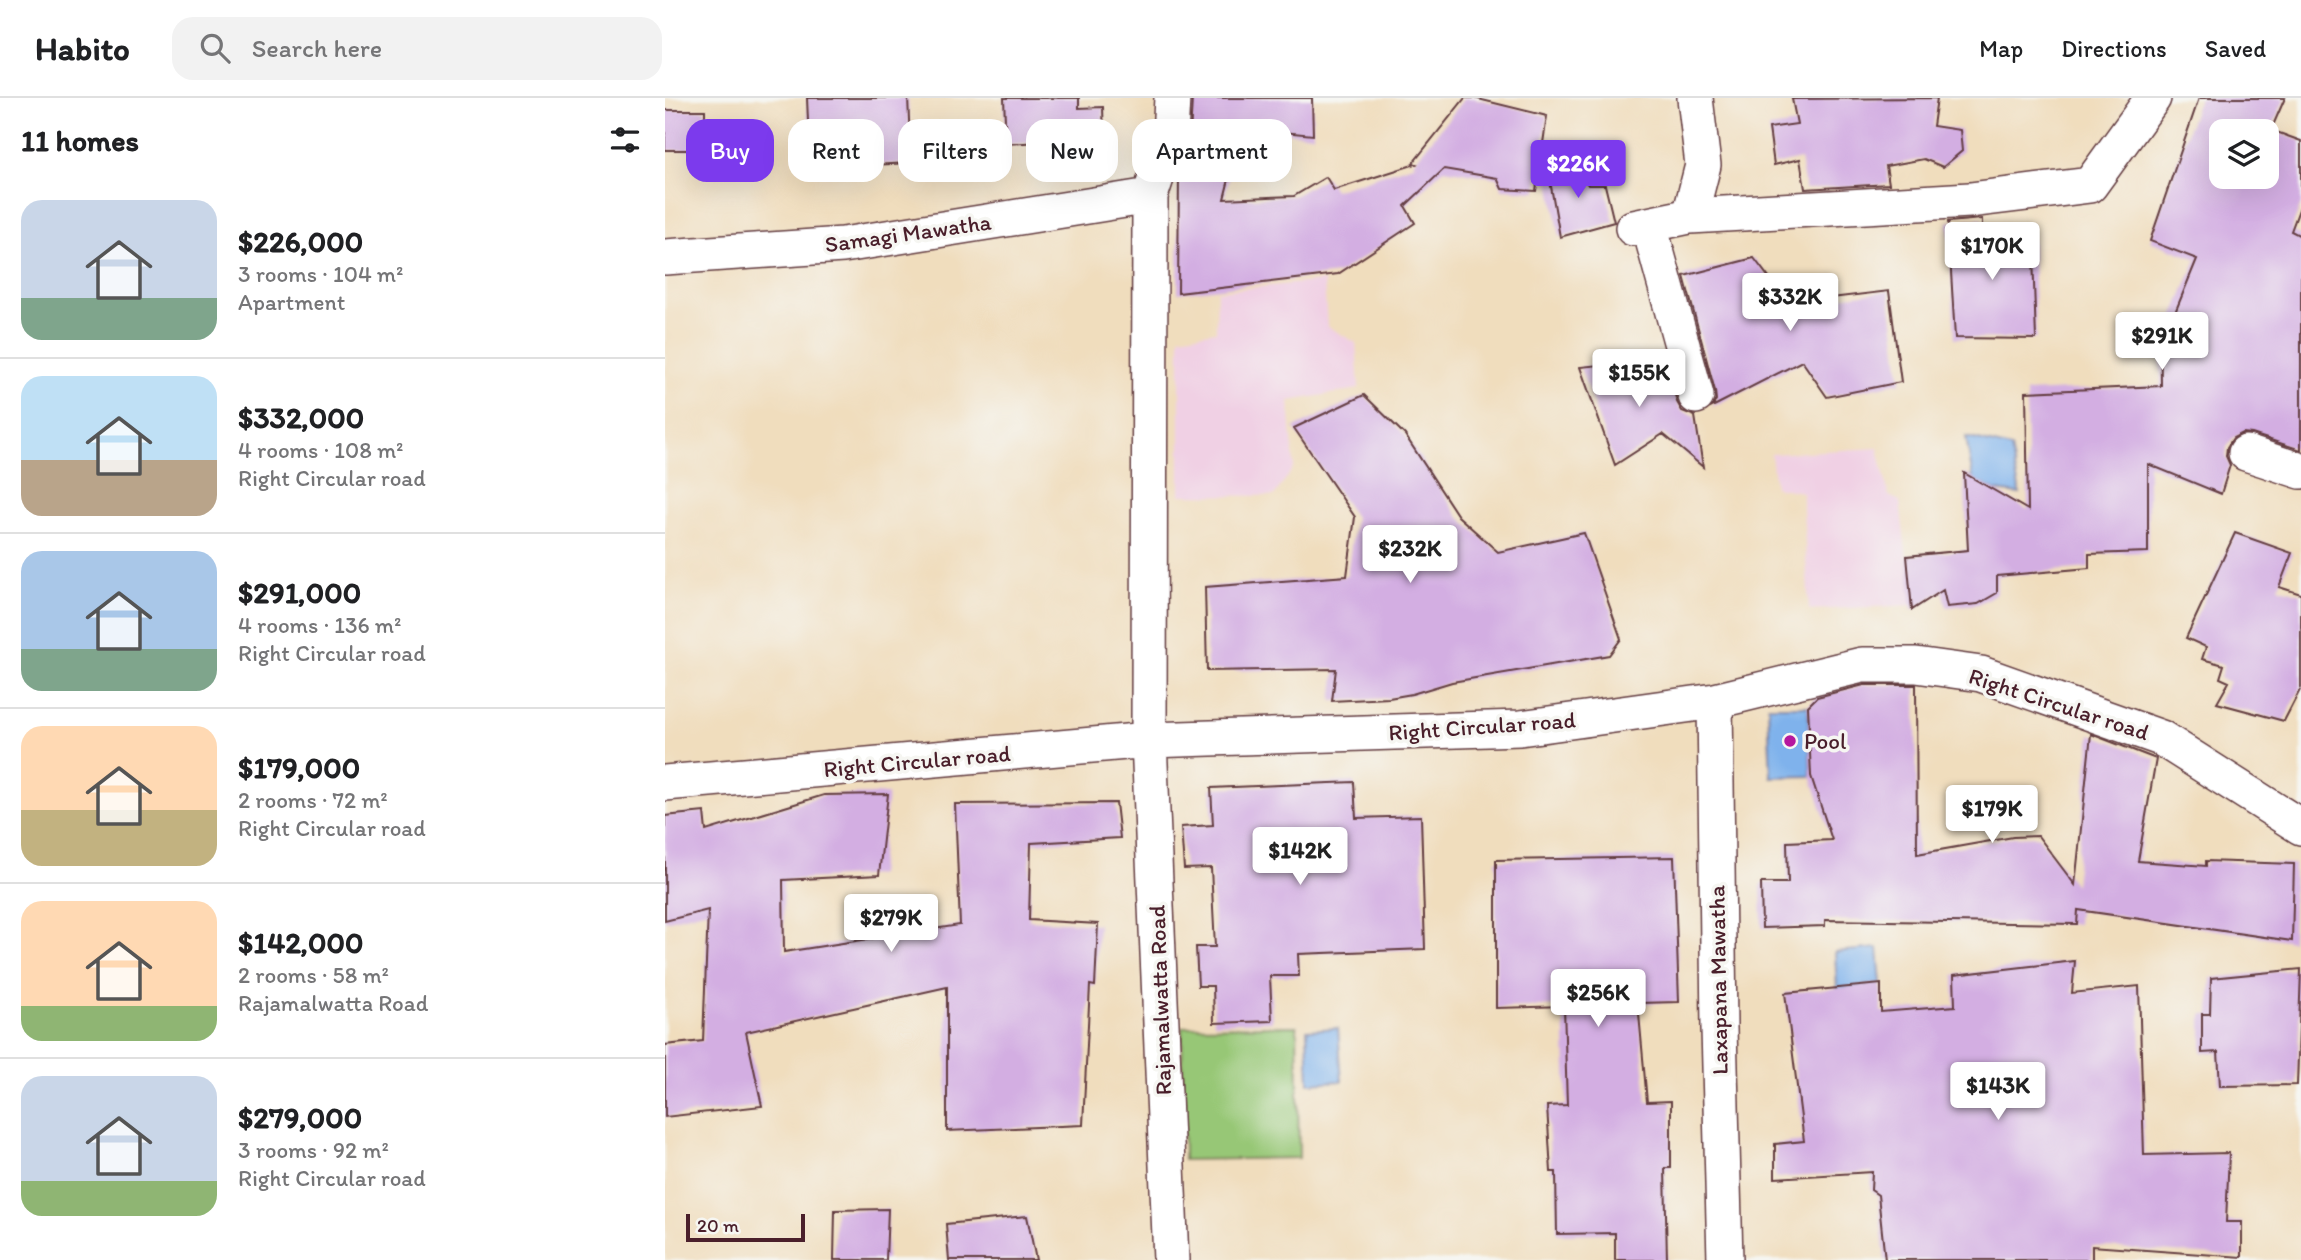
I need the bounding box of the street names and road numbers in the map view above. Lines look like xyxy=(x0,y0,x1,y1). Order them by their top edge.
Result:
street label: Samagi Mawatha xyxy=(823,207,993,259)
street label: Right Circular road xyxy=(1965,662,2153,746)
street label: Right Circular road xyxy=(1387,705,1577,747)
street label: Right Circular road xyxy=(822,739,1012,783)
street label: Laxapana Mawatha xyxy=(1702,885,1734,1075)
street label: Rajamalwatta Road xyxy=(1143,904,1177,1096)

